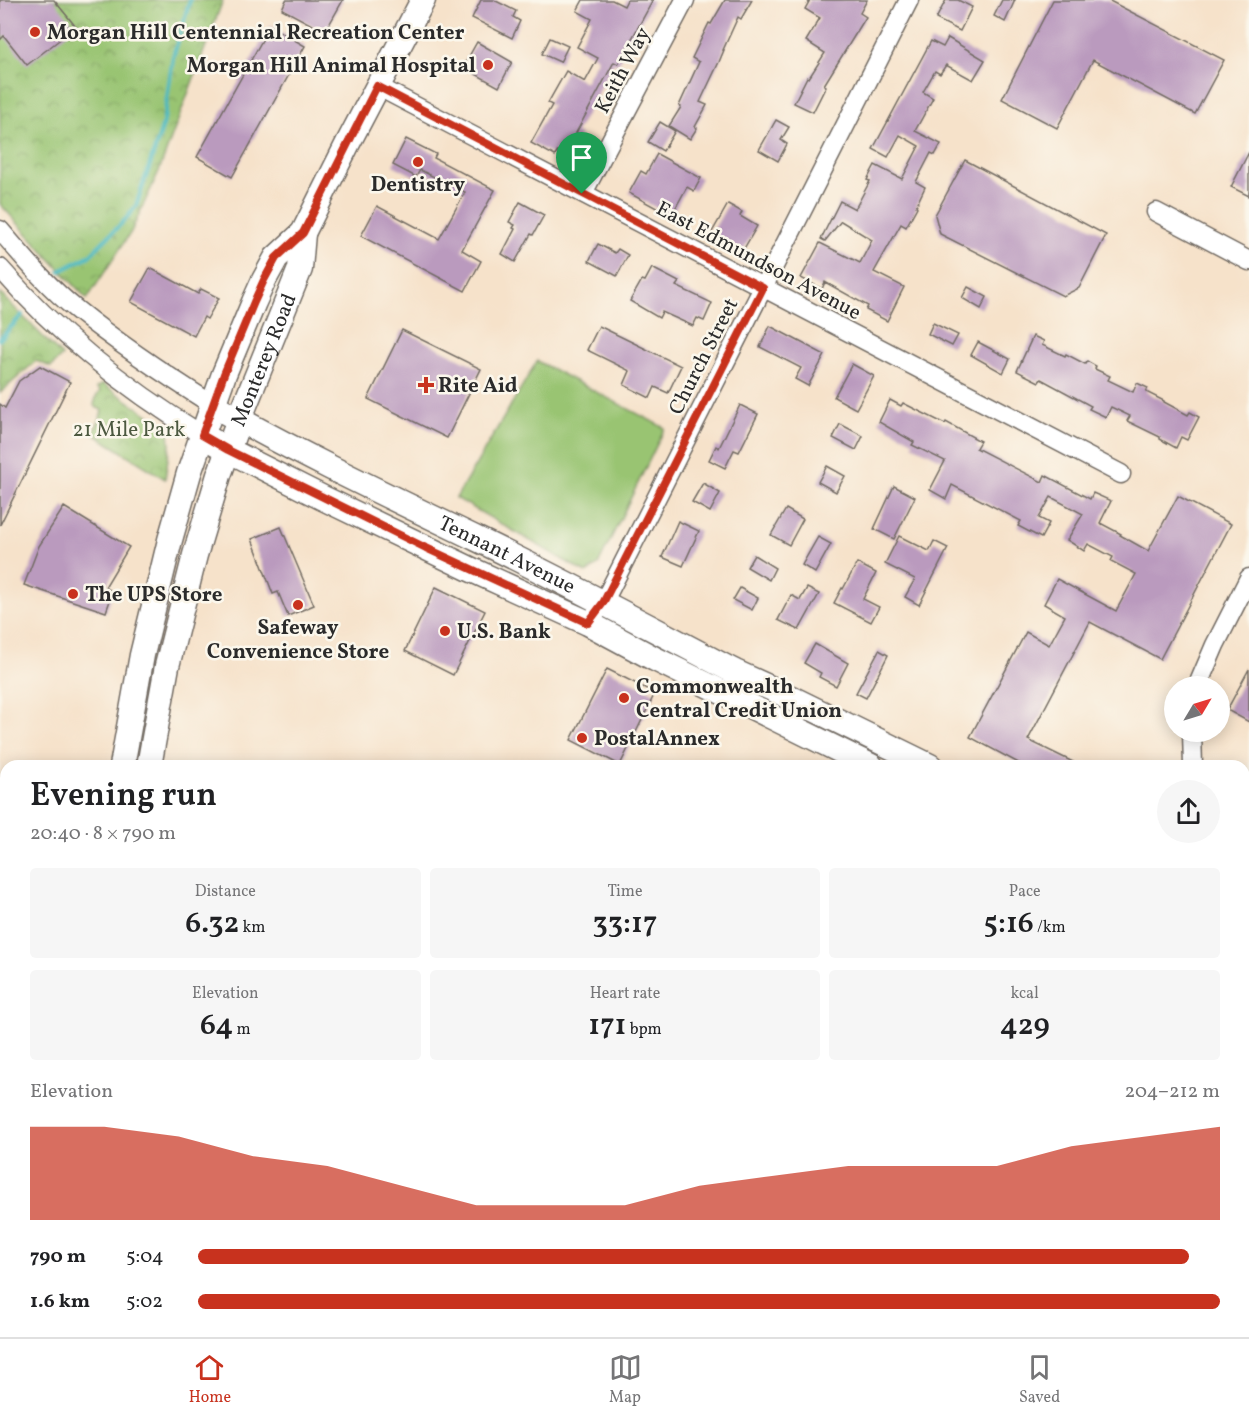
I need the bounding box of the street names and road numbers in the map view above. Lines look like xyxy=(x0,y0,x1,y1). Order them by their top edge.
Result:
street label: Keith Way xyxy=(588,22,658,119)
street label: East Edmundson Avenue xyxy=(651,195,866,328)
street label: Monterey Road xyxy=(225,290,305,431)
street label: Church Street xyxy=(662,293,746,420)
street label: Tennant Avenue xyxy=(433,510,580,602)

